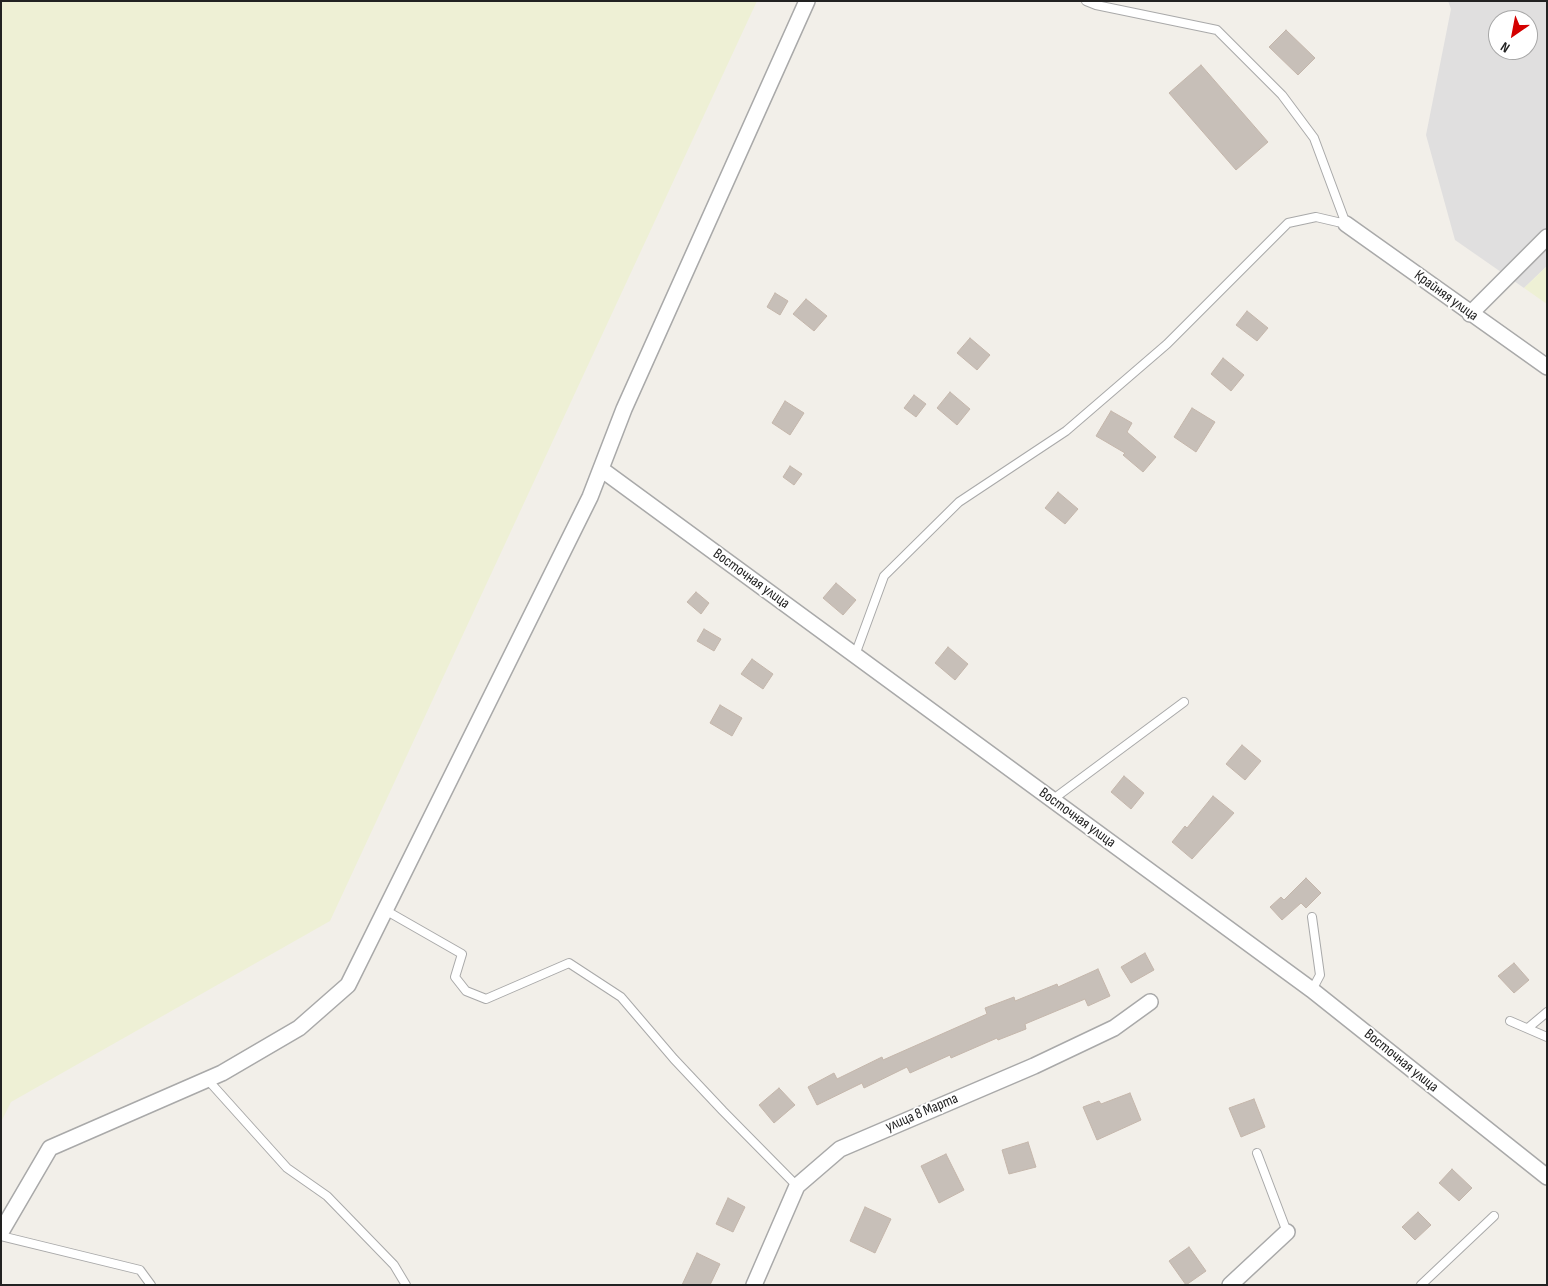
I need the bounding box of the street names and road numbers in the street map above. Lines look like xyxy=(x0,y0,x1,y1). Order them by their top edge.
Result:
street label: Крайняя улица xyxy=(1411,267,1481,325)
street label: Восточная улица xyxy=(709,545,793,613)
street label: Восточная улица xyxy=(1035,784,1119,852)
street label: Восточная улица xyxy=(1360,1026,1442,1096)
street label: улица 8 Марта xyxy=(883,1090,961,1136)

